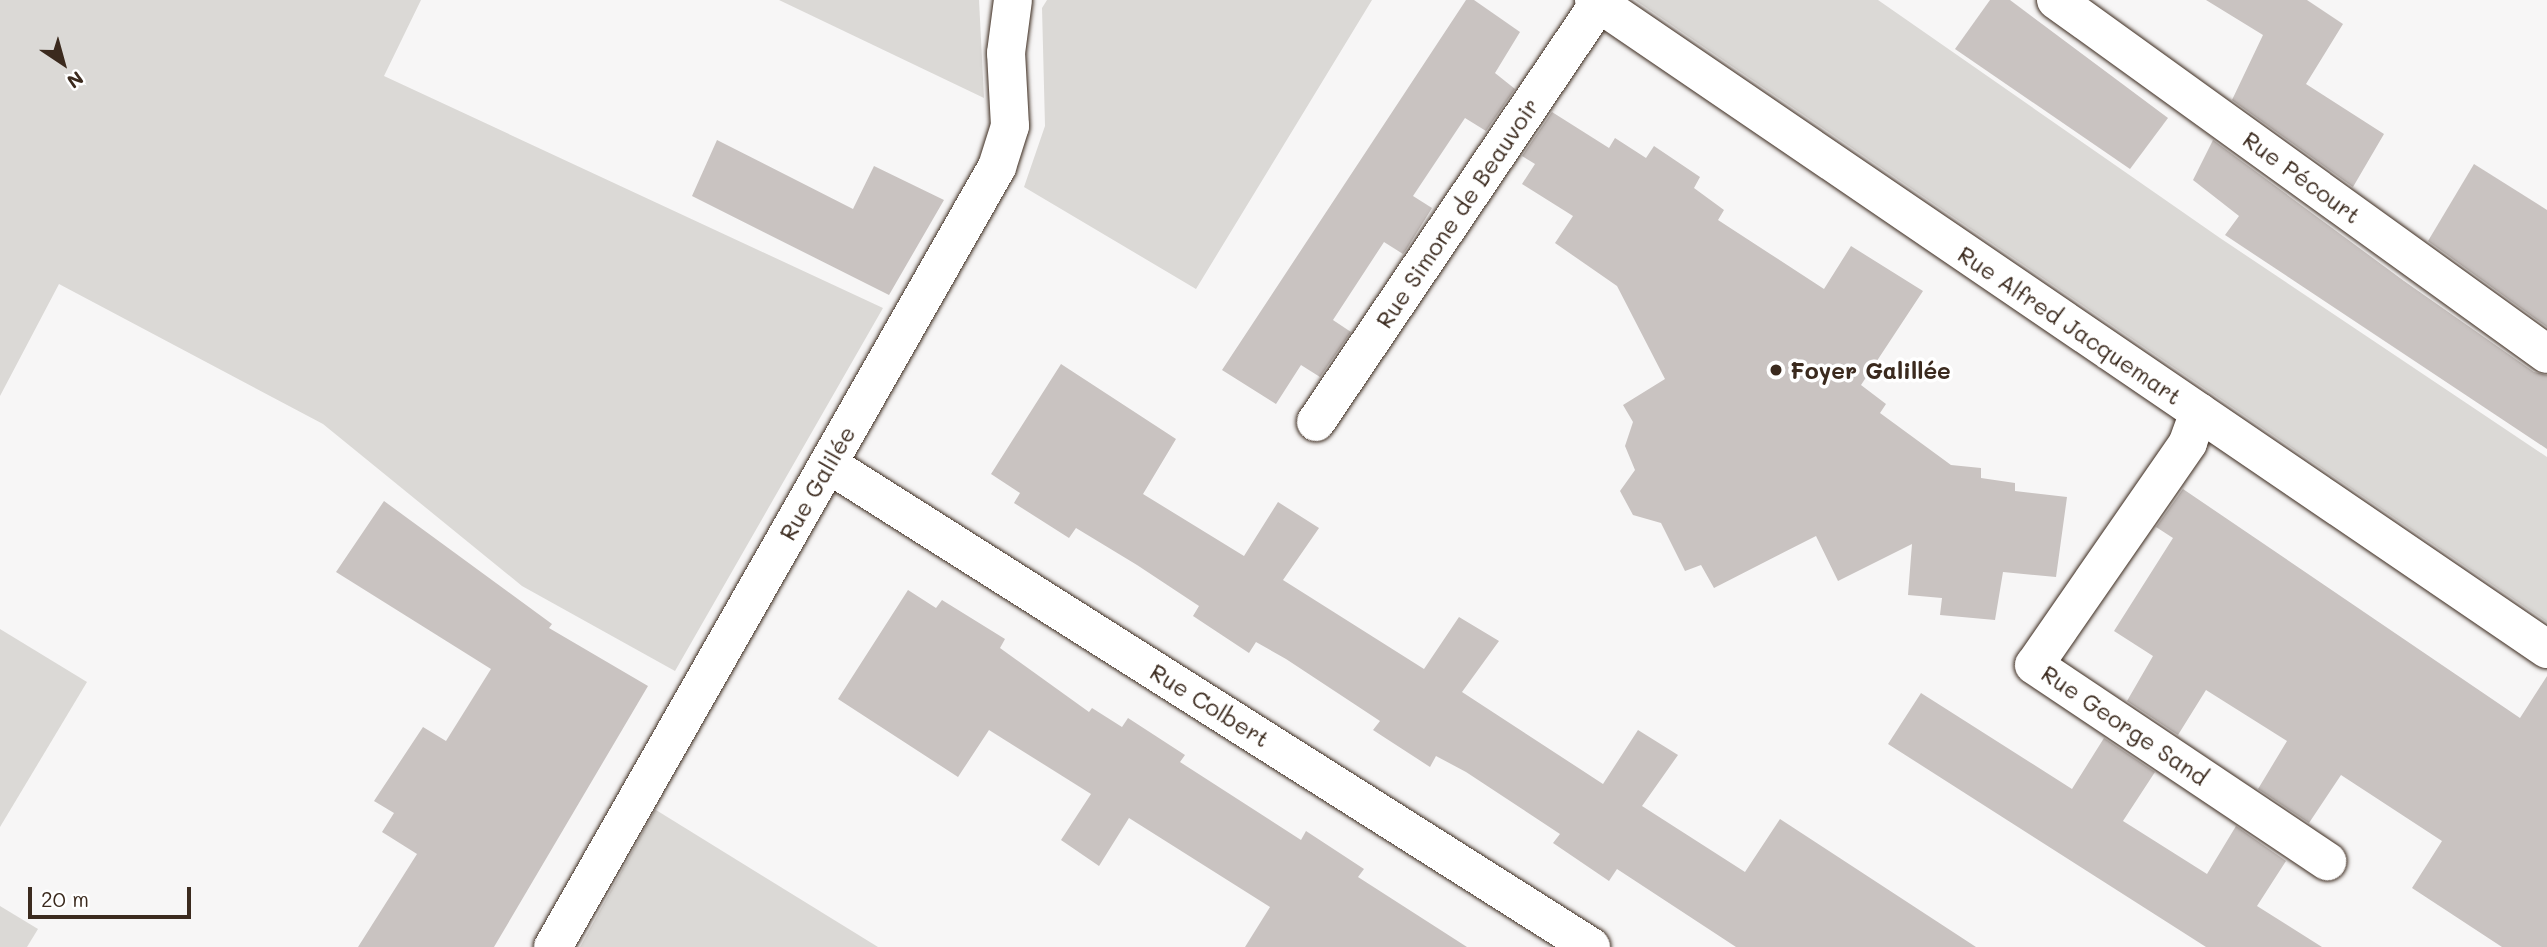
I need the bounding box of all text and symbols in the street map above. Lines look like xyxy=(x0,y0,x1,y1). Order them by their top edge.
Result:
north arrow xyxy=(28,28,98,98)
text: N xyxy=(62,66,89,95)
street label: Rue Simone de Beauvoir xyxy=(1370,93,1544,333)
street label: Rue Pécourt xyxy=(2238,125,2366,229)
street label: Rue Alfred Jacquemart xyxy=(1953,240,2187,410)
place label: Foyer Galillée xyxy=(1790,356,1951,384)
marker: Foyer Galillée xyxy=(1768,362,1784,378)
street label: Rue Galilée xyxy=(773,421,861,545)
street label: Rue Colbert xyxy=(1145,657,1275,753)
street label: Rue George Sand xyxy=(2036,659,2214,791)
scale bar xyxy=(32,874,194,918)
text: 20 m xyxy=(41,885,89,912)

